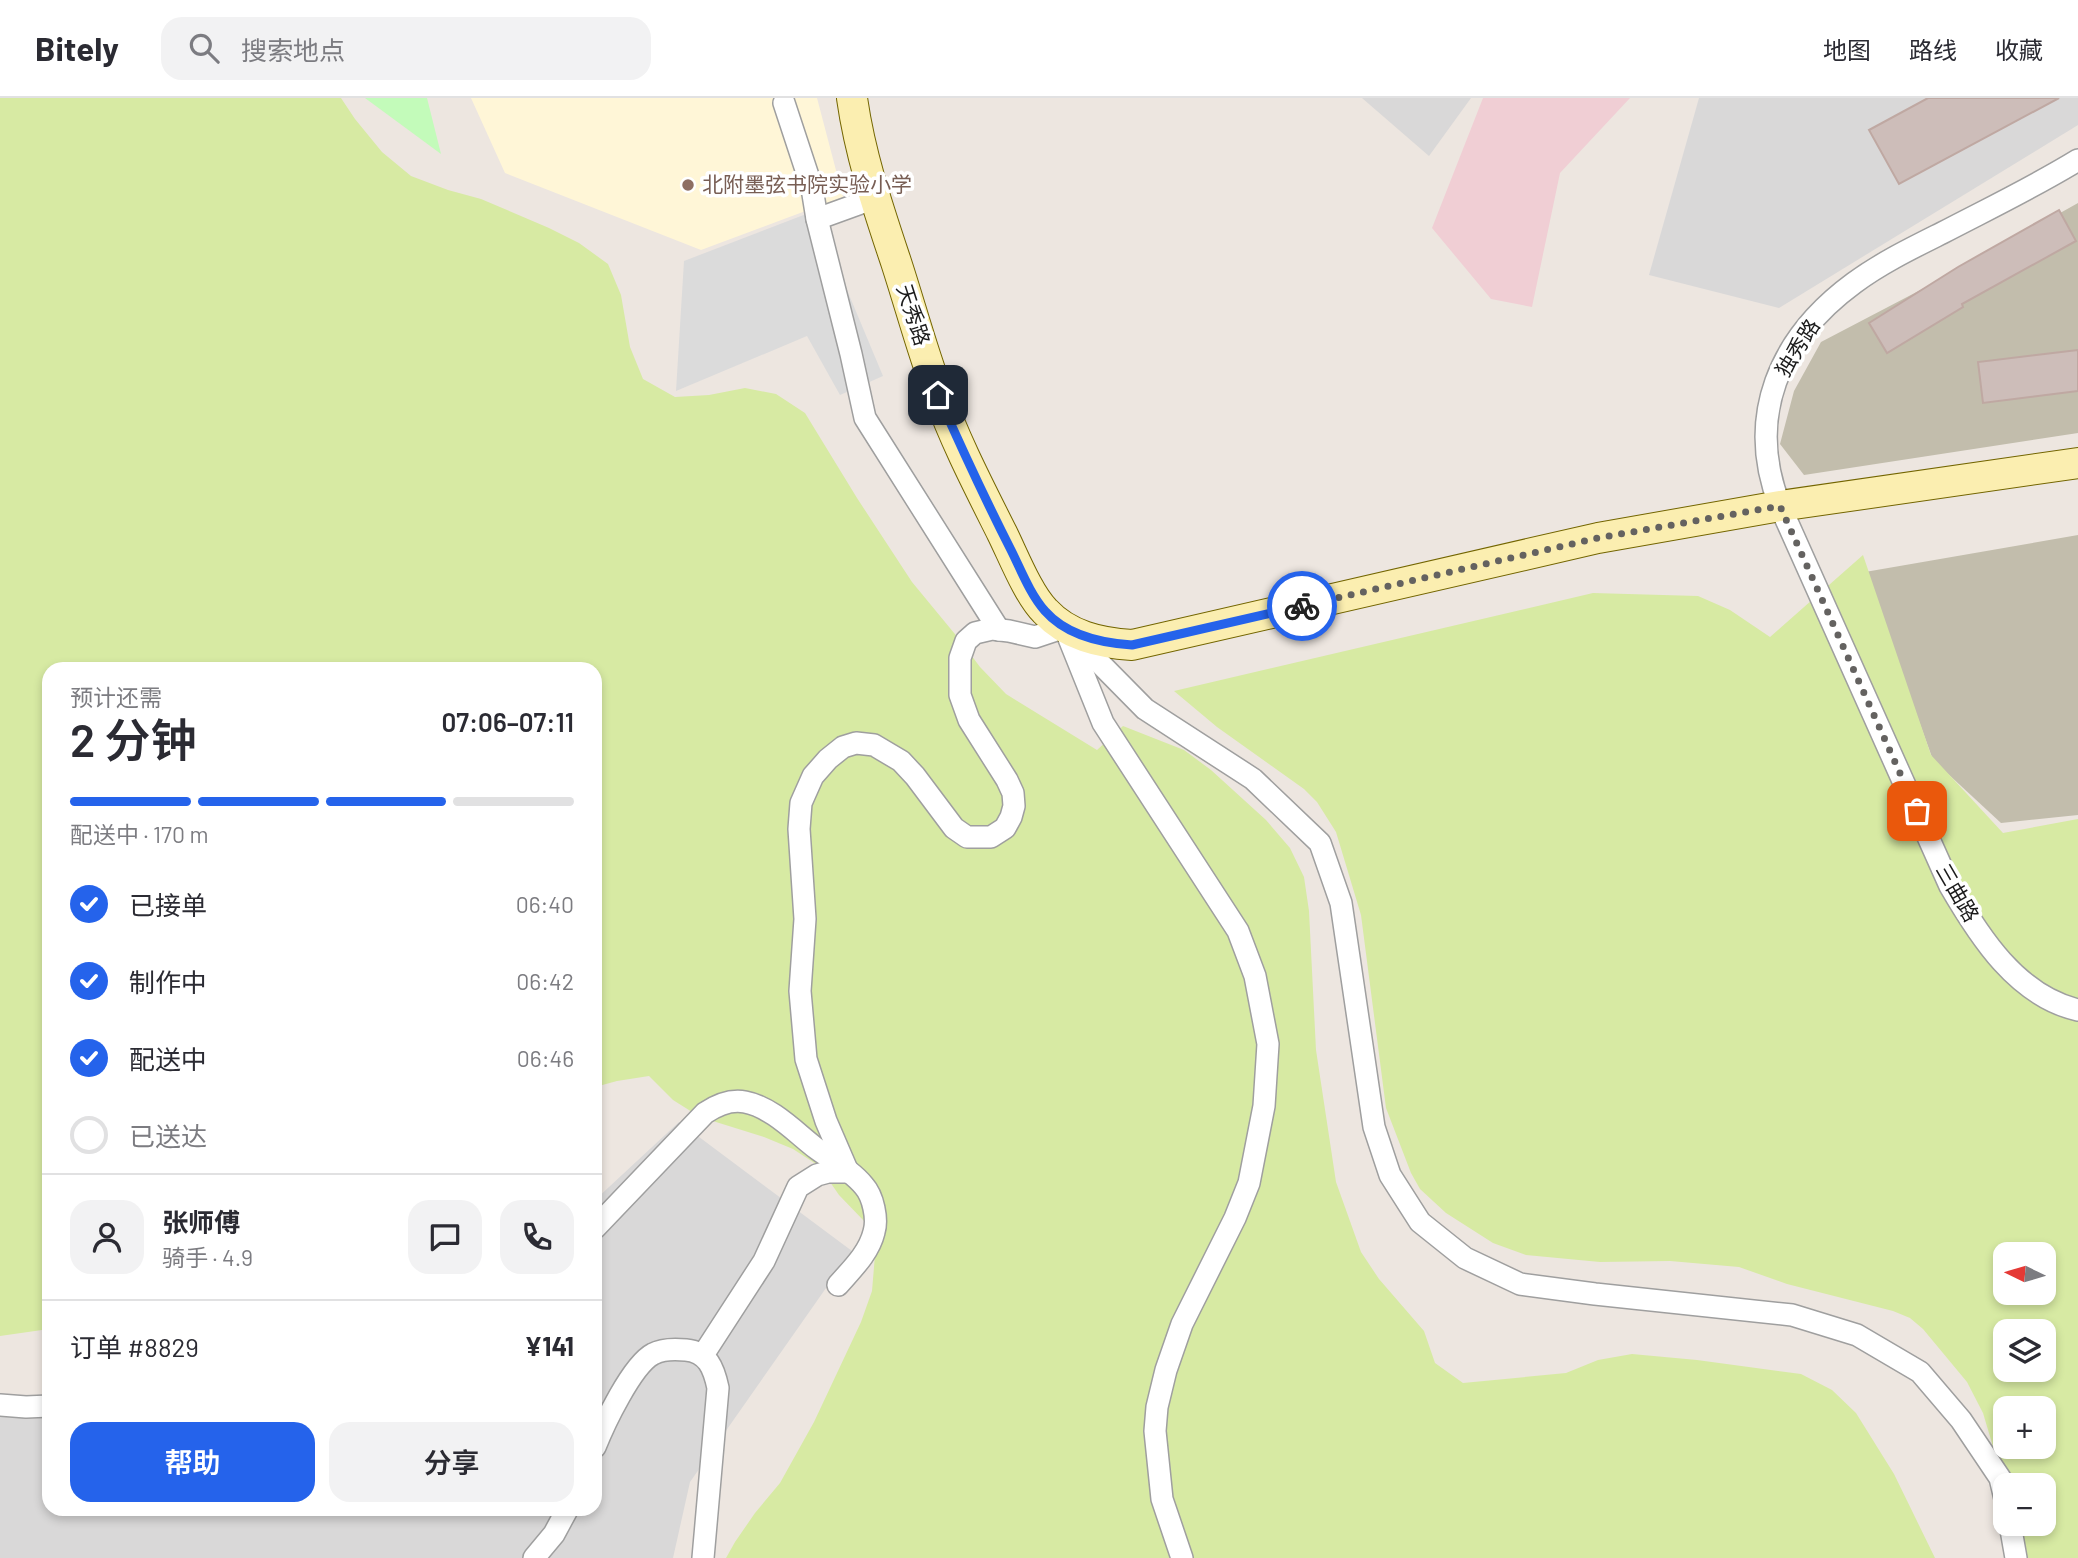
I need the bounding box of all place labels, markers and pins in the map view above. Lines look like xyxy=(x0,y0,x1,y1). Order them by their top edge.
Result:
place label: 北附墨弦书院实验小学 xyxy=(702,171,912,196)
marker: 北附墨弦书院实验小学 xyxy=(680,177,696,193)
pin xyxy=(908,365,968,425)
pin xyxy=(1887,781,1947,841)

